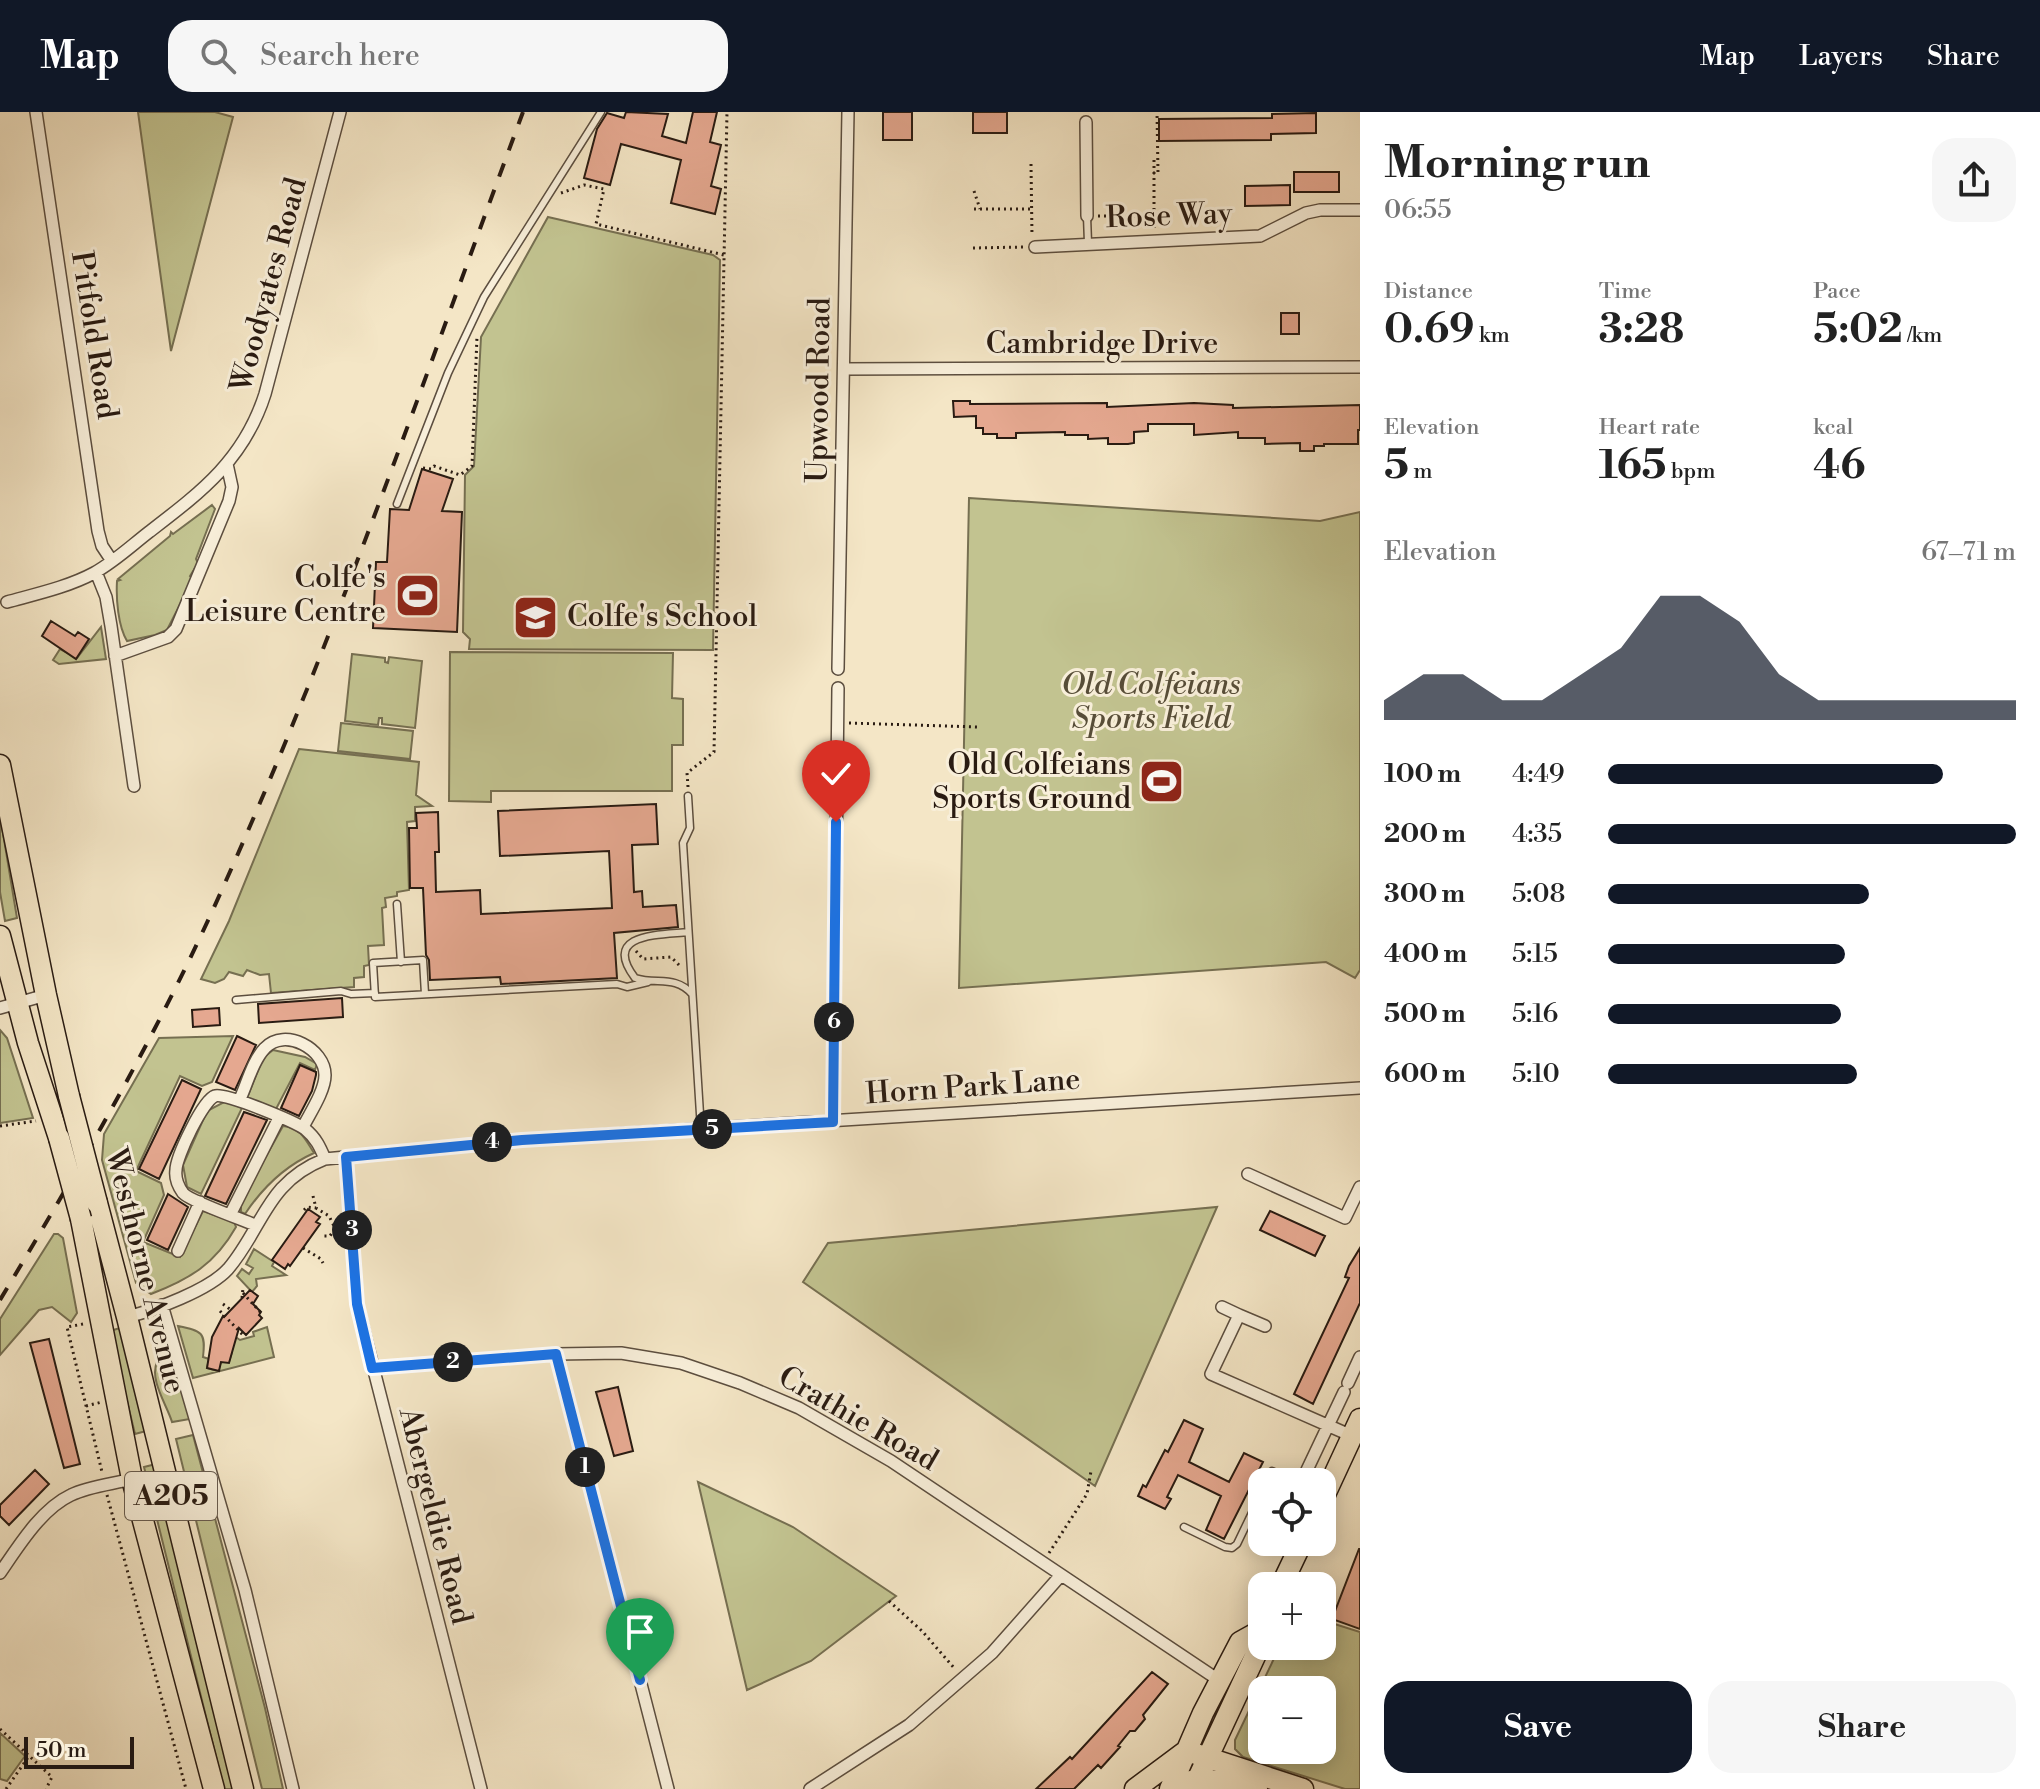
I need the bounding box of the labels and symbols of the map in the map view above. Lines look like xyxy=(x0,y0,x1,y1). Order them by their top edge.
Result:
street label: Woodyates Road xyxy=(222,174,316,397)
street label: Rose Way xyxy=(1105,195,1233,237)
street label: Pitfold Road xyxy=(62,248,126,422)
street label: Upwood Road xyxy=(798,297,840,483)
street label: Cambridge Drive xyxy=(986,325,1218,363)
place label: Colfe's Leisure Centre xyxy=(185,559,386,631)
sports icon: Colfe's Leisure Centre xyxy=(393,571,441,619)
school or university icon: Colfe's School xyxy=(512,593,560,641)
place label: Colfe's School xyxy=(567,598,758,636)
park label: Old Colfeians Sports Field xyxy=(1062,666,1240,738)
pin xyxy=(802,740,870,822)
place label: Old Colfeians Sports Ground xyxy=(932,746,1131,818)
sports icon: Old Colfeians Sports Ground xyxy=(1138,758,1186,806)
pin: 6 xyxy=(814,1002,854,1042)
street label: Horn Park Lane xyxy=(864,1061,1082,1113)
pin: 5 xyxy=(692,1109,732,1149)
pin: 4 xyxy=(472,1122,512,1162)
street label: Westhorne Avenue xyxy=(96,1144,194,1397)
pin: 3 xyxy=(332,1210,372,1250)
pin: 2 xyxy=(433,1342,473,1382)
street label: Crathie Road xyxy=(771,1358,945,1480)
street label: Abergeldie Road xyxy=(389,1403,480,1628)
pin: 1 xyxy=(565,1447,605,1487)
road number: A205 xyxy=(125,1472,217,1520)
pin xyxy=(606,1598,674,1680)
scale bar xyxy=(24,1733,134,1769)

